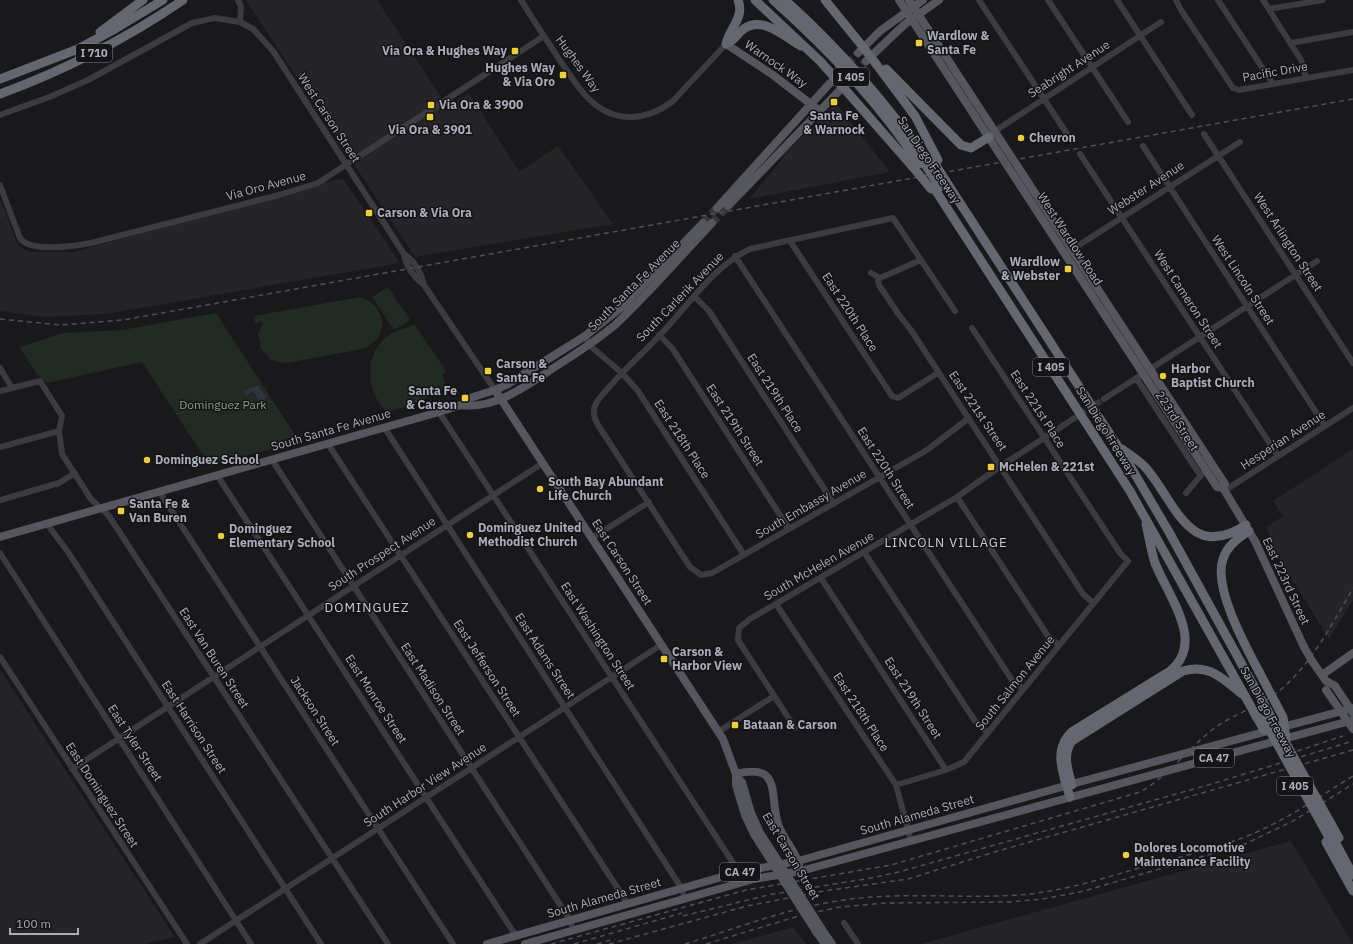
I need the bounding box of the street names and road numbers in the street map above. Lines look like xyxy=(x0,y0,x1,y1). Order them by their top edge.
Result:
street label: Hughes Way xyxy=(553,32,604,95)
street label: Seabright Avenue xyxy=(1025,36,1113,101)
street label: Warnock Way xyxy=(742,37,811,91)
road number: I 710 xyxy=(76,44,112,62)
street label: Pacific Drive xyxy=(1241,58,1309,85)
road number: I 405 xyxy=(833,68,869,86)
street label: West Carson Street xyxy=(295,70,364,165)
street label: San Diego Freeway xyxy=(895,113,964,206)
street label: Webster Avenue xyxy=(1105,157,1187,218)
street label: Via Oro Avenue xyxy=(224,168,308,203)
street label: West Wardlow Road xyxy=(1035,189,1106,288)
street label: West Arlington Street xyxy=(1251,189,1326,294)
street label: West Lincoln Street xyxy=(1209,232,1278,328)
street label: South Santa Fe Avenue xyxy=(585,235,683,334)
street label: West Cameron Street xyxy=(1151,247,1226,351)
street label: South Carlerik Avenue xyxy=(633,248,727,345)
street label: East 220th Place xyxy=(819,269,882,354)
street label: East 219th Place xyxy=(744,350,807,435)
road number: I 405 xyxy=(1033,358,1069,376)
street label: East 221st Place xyxy=(1008,367,1069,451)
street label: East 221st Street xyxy=(946,368,1011,454)
street label: East 219th Street xyxy=(703,381,767,468)
street label: San Diego Freeway xyxy=(1073,384,1140,478)
street label: 223rd Street xyxy=(1152,388,1202,454)
street label: East 218th Place xyxy=(651,396,714,481)
street label: South Santa Fe Avenue xyxy=(269,405,393,454)
street label: Hesperian Avenue xyxy=(1238,406,1328,473)
street label: East 220th Street xyxy=(854,424,918,511)
street label: South Embassy Avenue xyxy=(753,465,869,541)
street label: South Prospect Avenue xyxy=(325,513,439,594)
street label: East Carson Street xyxy=(589,516,656,608)
street label: South McHelen Avenue xyxy=(761,528,877,603)
street label: East 223rd Street xyxy=(1260,535,1313,627)
street label: East Washington Street xyxy=(558,579,639,692)
street label: East Van Buren Street xyxy=(176,604,253,711)
street label: East Adams Street xyxy=(512,610,579,701)
street label: East Jefferson Street xyxy=(450,616,524,719)
street label: South Salmon Avenue xyxy=(972,632,1058,733)
street label: East Madison Street xyxy=(398,640,469,738)
street label: East Monroe Street xyxy=(342,651,411,746)
street label: East 219th Street xyxy=(881,654,945,741)
street label: San Diego Freeway xyxy=(1237,664,1300,760)
street label: East 218th Place xyxy=(830,669,893,754)
street label: Jackson Street xyxy=(287,673,343,748)
street label: East Harrison Street xyxy=(159,677,230,776)
street label: East Tyler Street xyxy=(105,701,166,784)
street label: East Dominguez Street xyxy=(63,739,142,850)
street label: South Harbor View Avenue xyxy=(360,739,489,830)
road number: CA 47 xyxy=(1194,749,1234,767)
road number: I 405 xyxy=(1277,777,1313,795)
street label: South Alameda Street xyxy=(858,791,976,838)
street label: East Carson Street xyxy=(759,809,824,902)
road number: CA 47 xyxy=(720,863,760,881)
street label: South Alameda Street xyxy=(545,874,663,921)

